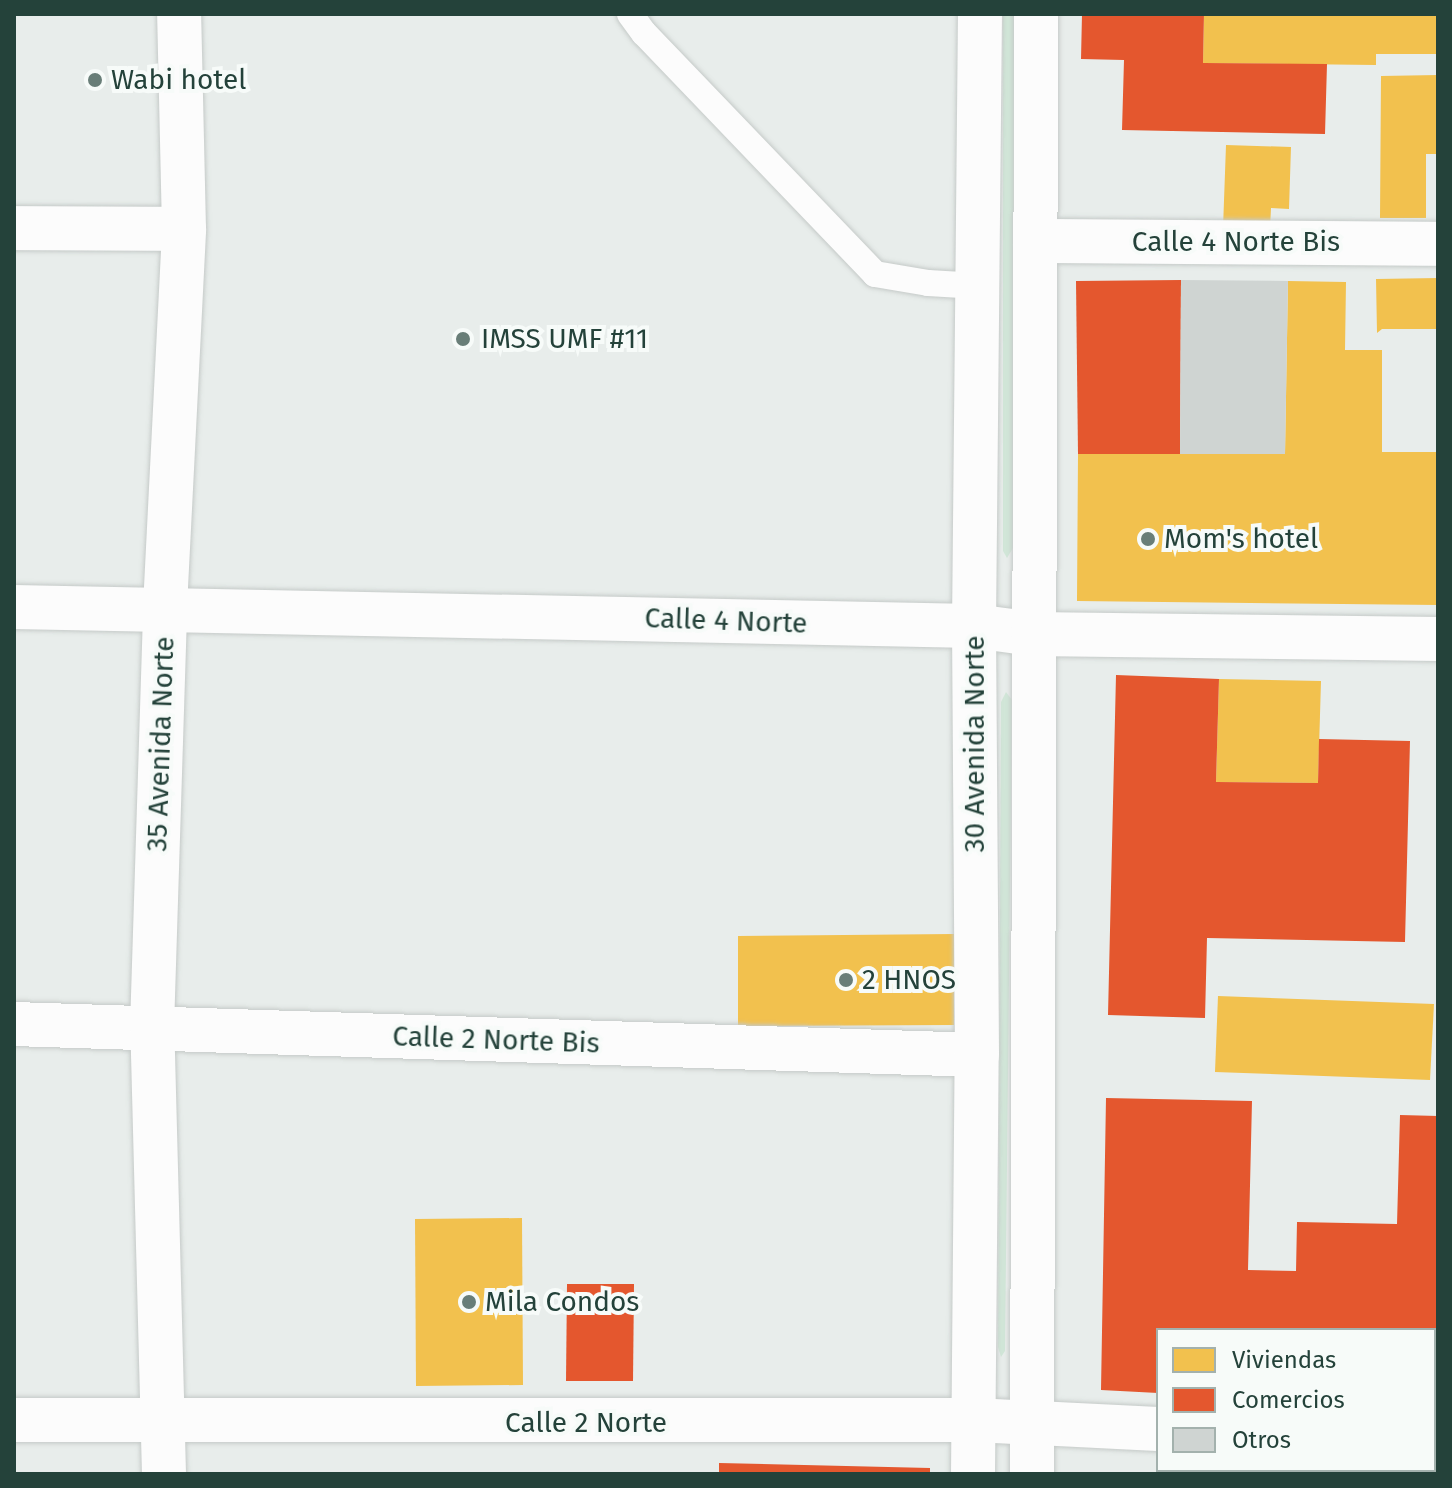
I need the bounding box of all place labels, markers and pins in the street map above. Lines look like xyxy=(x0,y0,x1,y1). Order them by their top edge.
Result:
place label: Wabi hotel xyxy=(111,63,246,97)
marker: Wabi hotel xyxy=(86,71,104,89)
place label: IMSS UMF #11 xyxy=(481,322,648,356)
marker: IMSS UMF #11 xyxy=(452,328,474,350)
place label: Mom's hotel xyxy=(1164,522,1318,556)
marker: Mom's hotel xyxy=(1139,530,1157,548)
place label: 2 HNOS xyxy=(862,963,956,997)
marker: 2 HNOS xyxy=(837,971,855,989)
place label: Mila Condos xyxy=(485,1285,639,1319)
marker: Mila Condos xyxy=(460,1293,478,1311)

